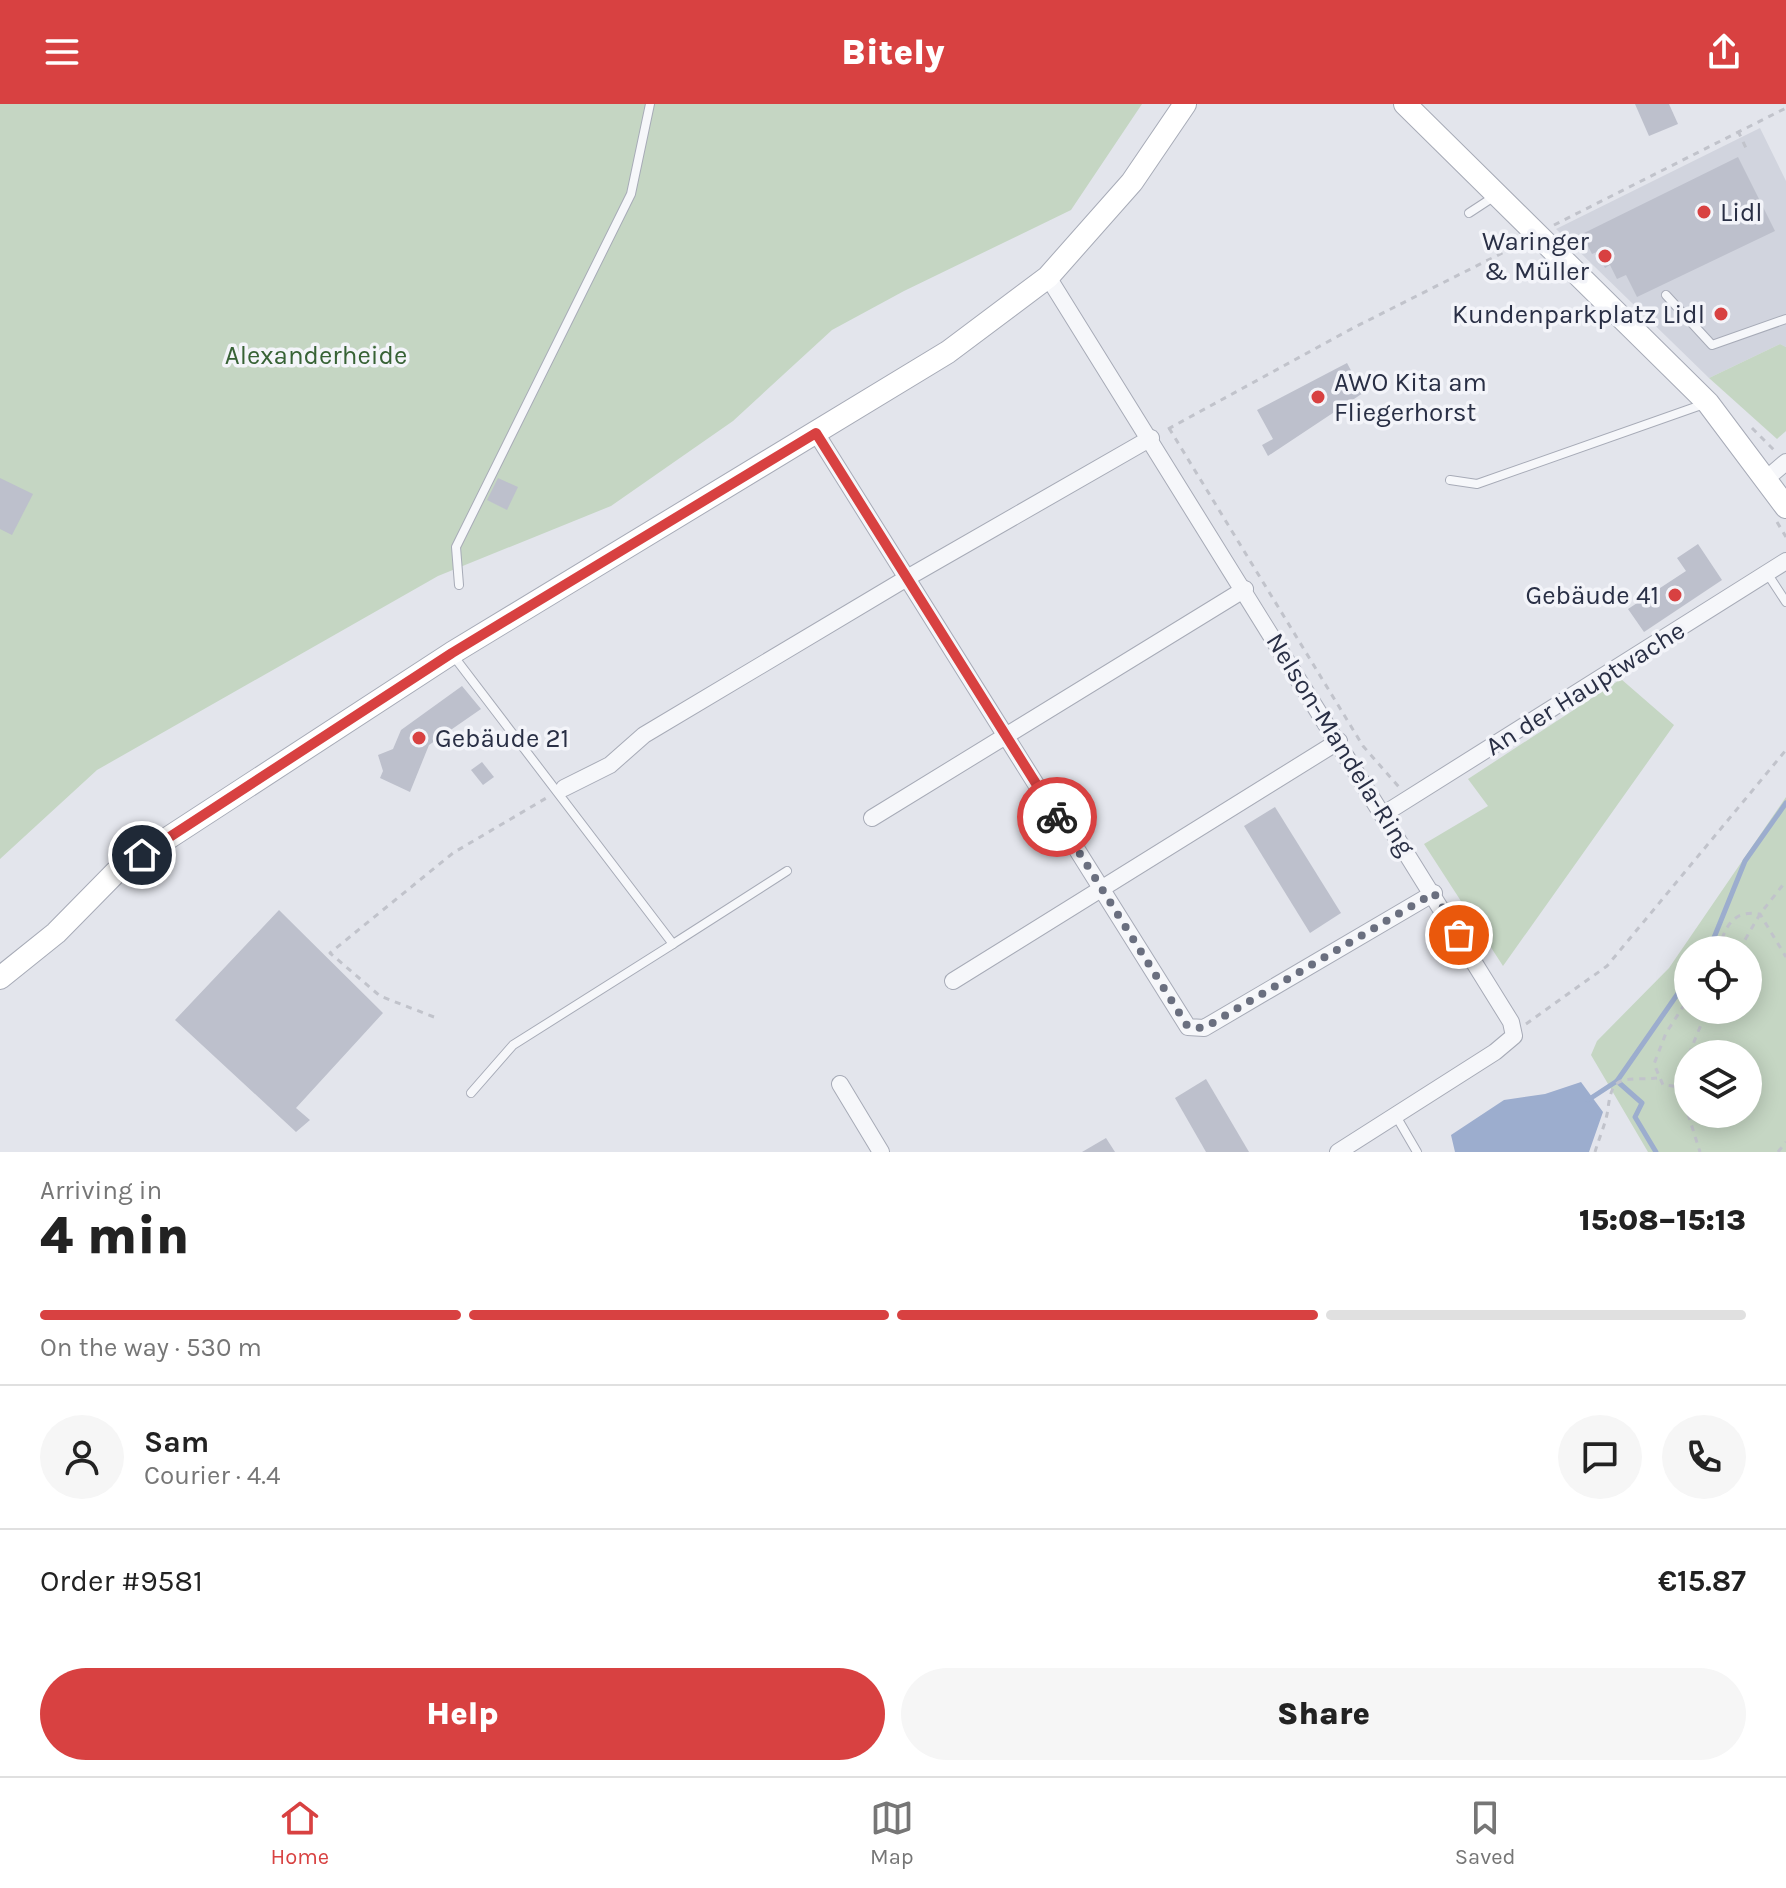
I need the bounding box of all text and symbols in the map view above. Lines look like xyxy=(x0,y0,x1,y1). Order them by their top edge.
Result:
icon: menu xyxy=(40,30,84,74)
icon: share xyxy=(1702,30,1746,74)
text: Bitely xyxy=(841,31,945,73)
place label: Lidl xyxy=(1720,197,1763,228)
marker: Lidl xyxy=(1695,203,1713,221)
place label: Waringer & Müller xyxy=(1482,226,1590,287)
marker: Waringer & Müller xyxy=(1596,247,1614,265)
place label: Kundenparkplatz Lidl xyxy=(1452,299,1705,330)
marker: Kundenparkplatz Lidl xyxy=(1712,305,1730,323)
park label: Alexanderheide xyxy=(225,340,407,371)
place label: AWO Kita am Fliegerhorst xyxy=(1334,367,1487,428)
marker: AWO Kita am Fliegerhorst xyxy=(1309,388,1327,406)
place label: Gebäude 41 xyxy=(1525,580,1659,611)
marker: Gebäude 41 xyxy=(1666,586,1684,604)
street label: An der Hauptwache xyxy=(1480,615,1691,762)
street label: Nelson-Mandela-Ring xyxy=(1259,627,1422,862)
place label: Gebäude 21 xyxy=(435,723,569,754)
marker: Gebäude 21 xyxy=(410,729,428,747)
courier xyxy=(1017,777,1097,857)
icon: bike xyxy=(1035,795,1079,839)
pin xyxy=(108,821,176,889)
icon: home xyxy=(120,833,164,877)
pin xyxy=(1425,901,1493,969)
icon: bag xyxy=(1437,913,1481,957)
map controls xyxy=(1674,936,1762,1128)
button: locate xyxy=(1674,936,1762,1024)
button: layers xyxy=(1674,1040,1762,1128)
text: Arriving in xyxy=(40,1175,162,1206)
text: 15:08–15:13 xyxy=(1579,1202,1746,1238)
text: 4 min xyxy=(40,1205,189,1266)
text: On the way · 530 m xyxy=(40,1332,262,1363)
button: person xyxy=(40,1415,124,1499)
button: chat xyxy=(1558,1415,1642,1499)
button: phone xyxy=(1662,1415,1746,1499)
text: Sam xyxy=(144,1424,209,1460)
text: Courier · 4.4 xyxy=(144,1460,280,1491)
text: Order #9581 xyxy=(40,1563,203,1599)
text: €15.87 xyxy=(1658,1563,1746,1599)
button: Help xyxy=(40,1668,885,1760)
button: Share xyxy=(901,1668,1746,1760)
tab: Home xyxy=(270,1796,329,1870)
tab: Map xyxy=(870,1796,914,1870)
tab: Saved xyxy=(1455,1796,1516,1870)

